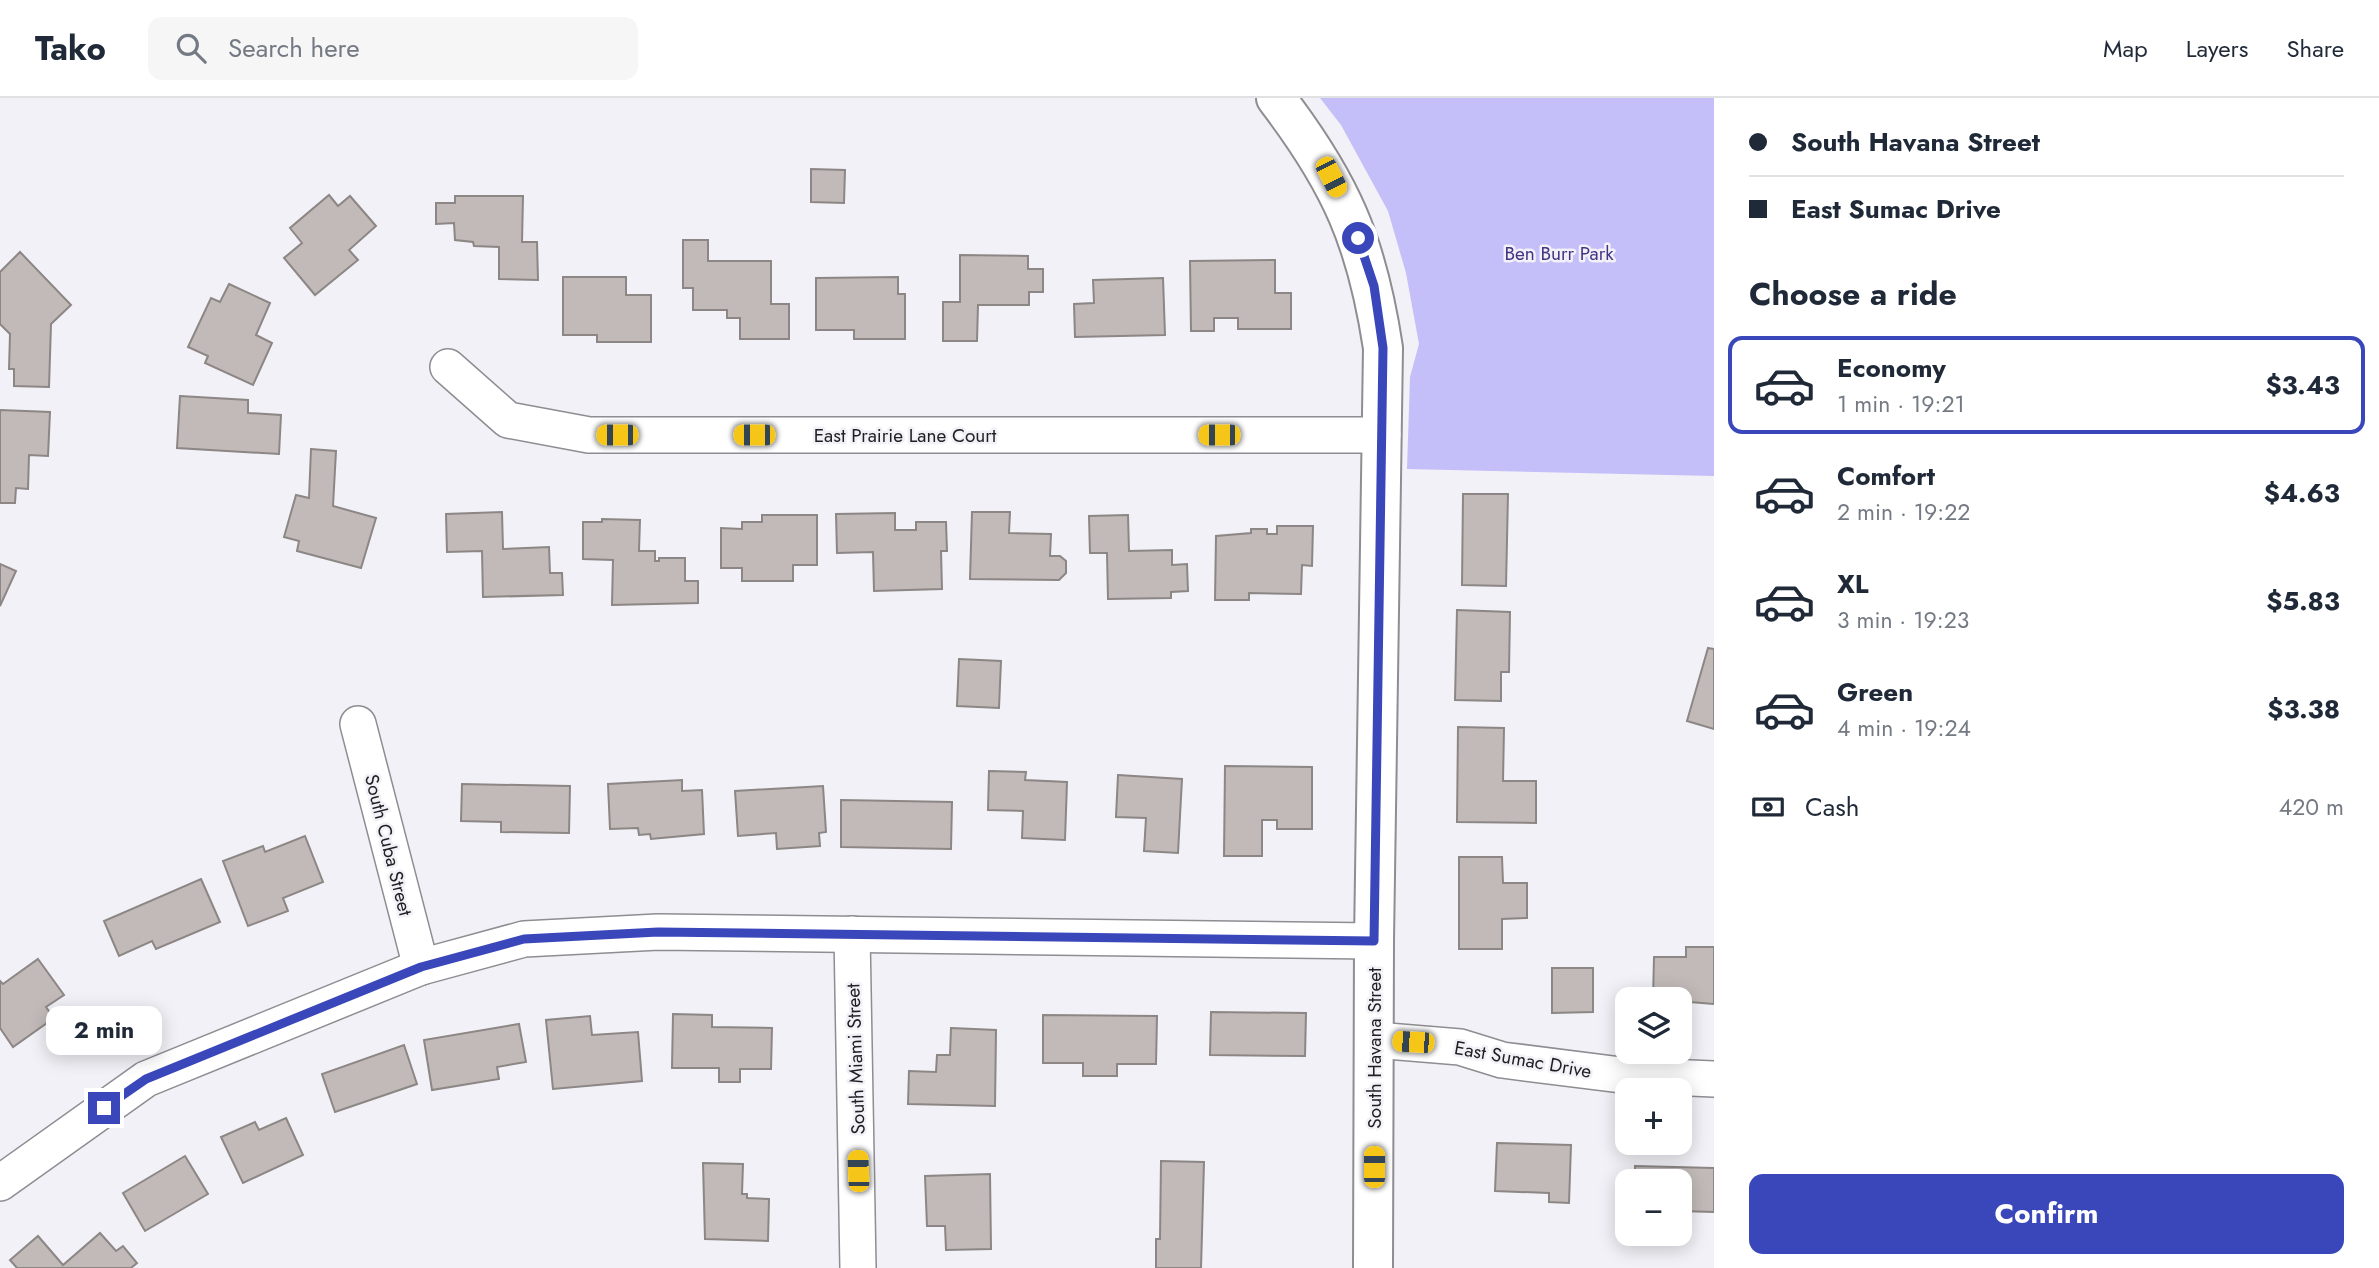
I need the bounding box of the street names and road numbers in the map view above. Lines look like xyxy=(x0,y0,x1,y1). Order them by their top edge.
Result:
street label: East Prairie Lane Court xyxy=(814,422,997,449)
street label: South Cuba Street xyxy=(358,772,419,919)
street label: South Havana Street xyxy=(1361,967,1388,1129)
street label: South Miami Street xyxy=(839,982,872,1135)
street label: East Sumac Drive xyxy=(1452,1034,1594,1085)

